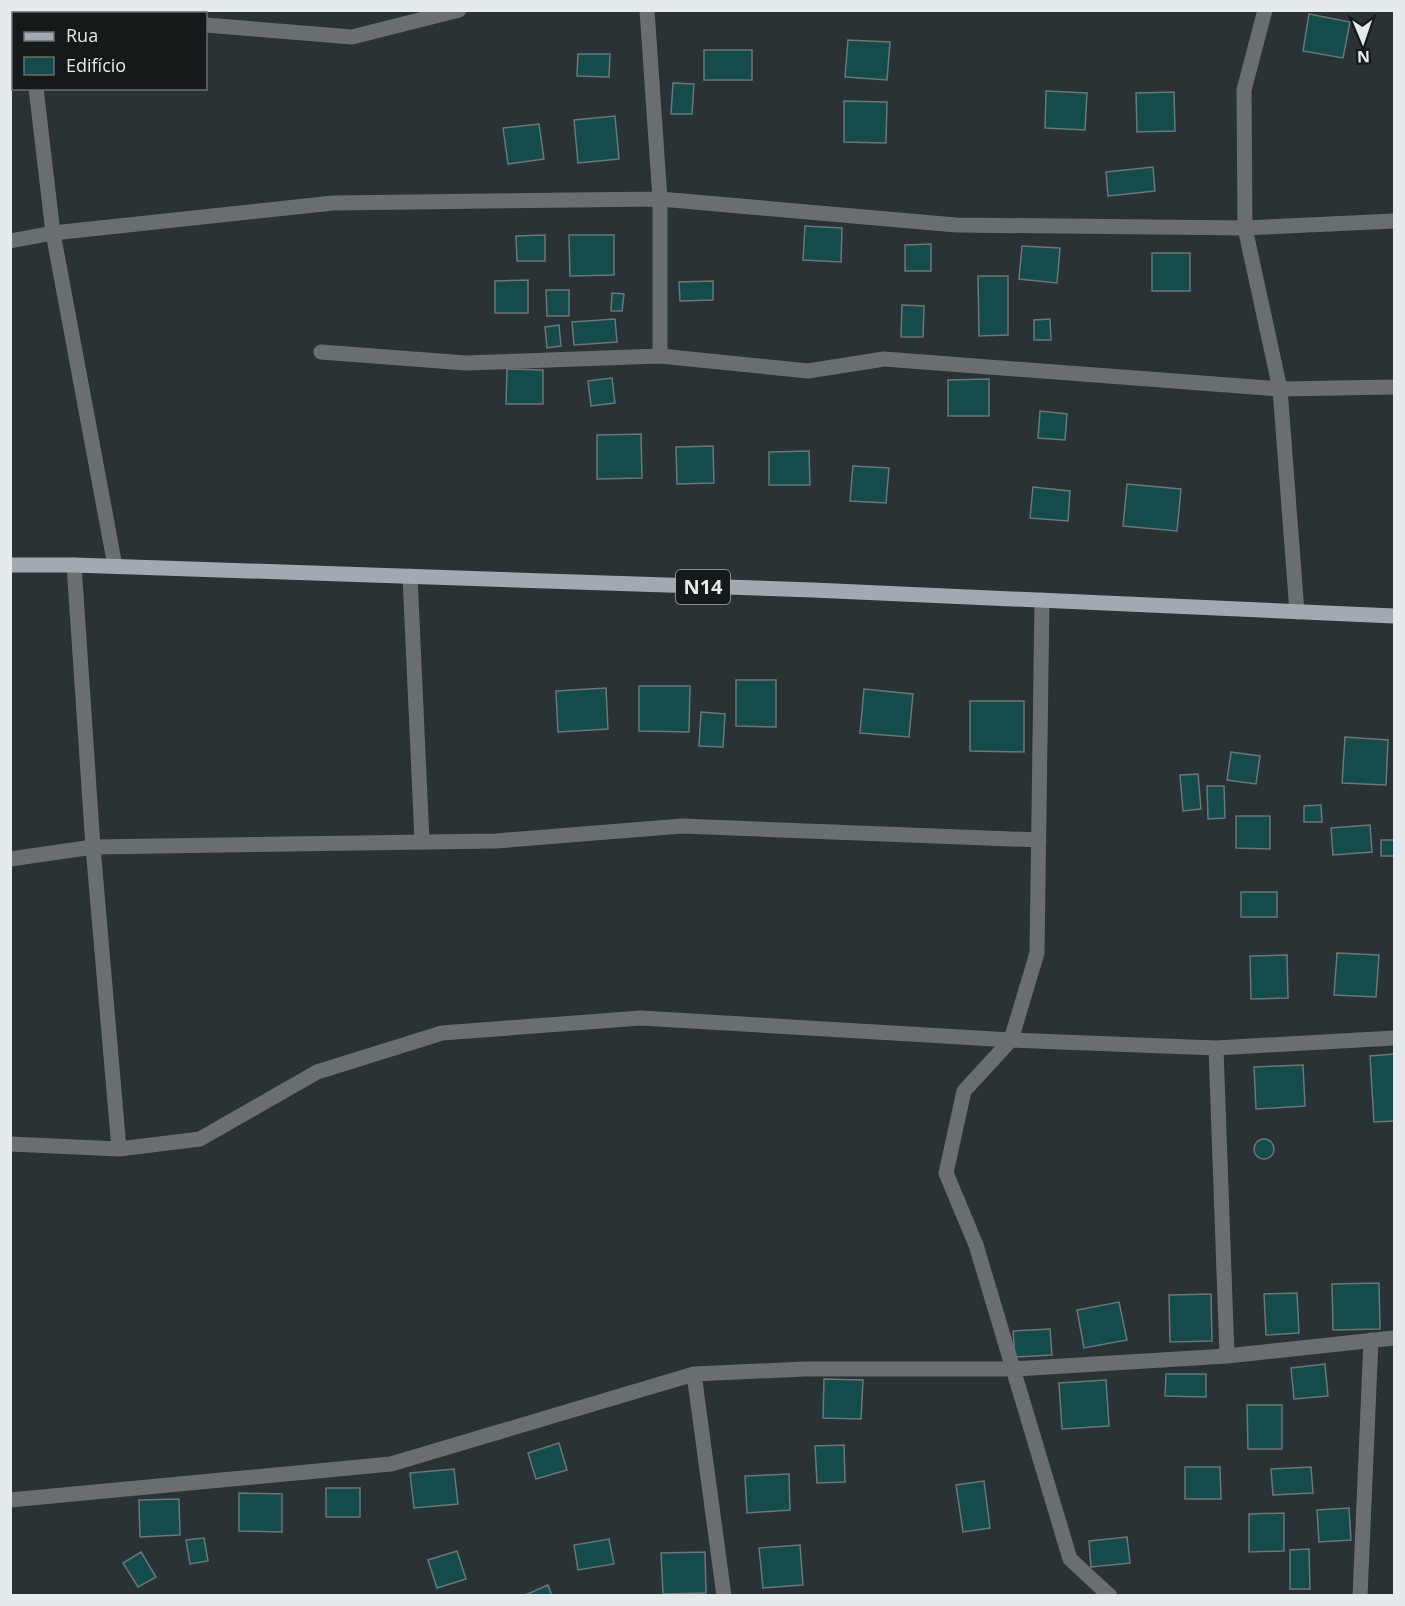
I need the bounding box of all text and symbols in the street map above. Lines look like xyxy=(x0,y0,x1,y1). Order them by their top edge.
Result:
legend xyxy=(12,12,207,90)
north arrow xyxy=(1333,12,1393,72)
text: Rua xyxy=(66,23,98,47)
text: N xyxy=(1357,46,1370,68)
text: Edifício xyxy=(66,53,126,77)
road number: N14 xyxy=(676,570,730,604)

